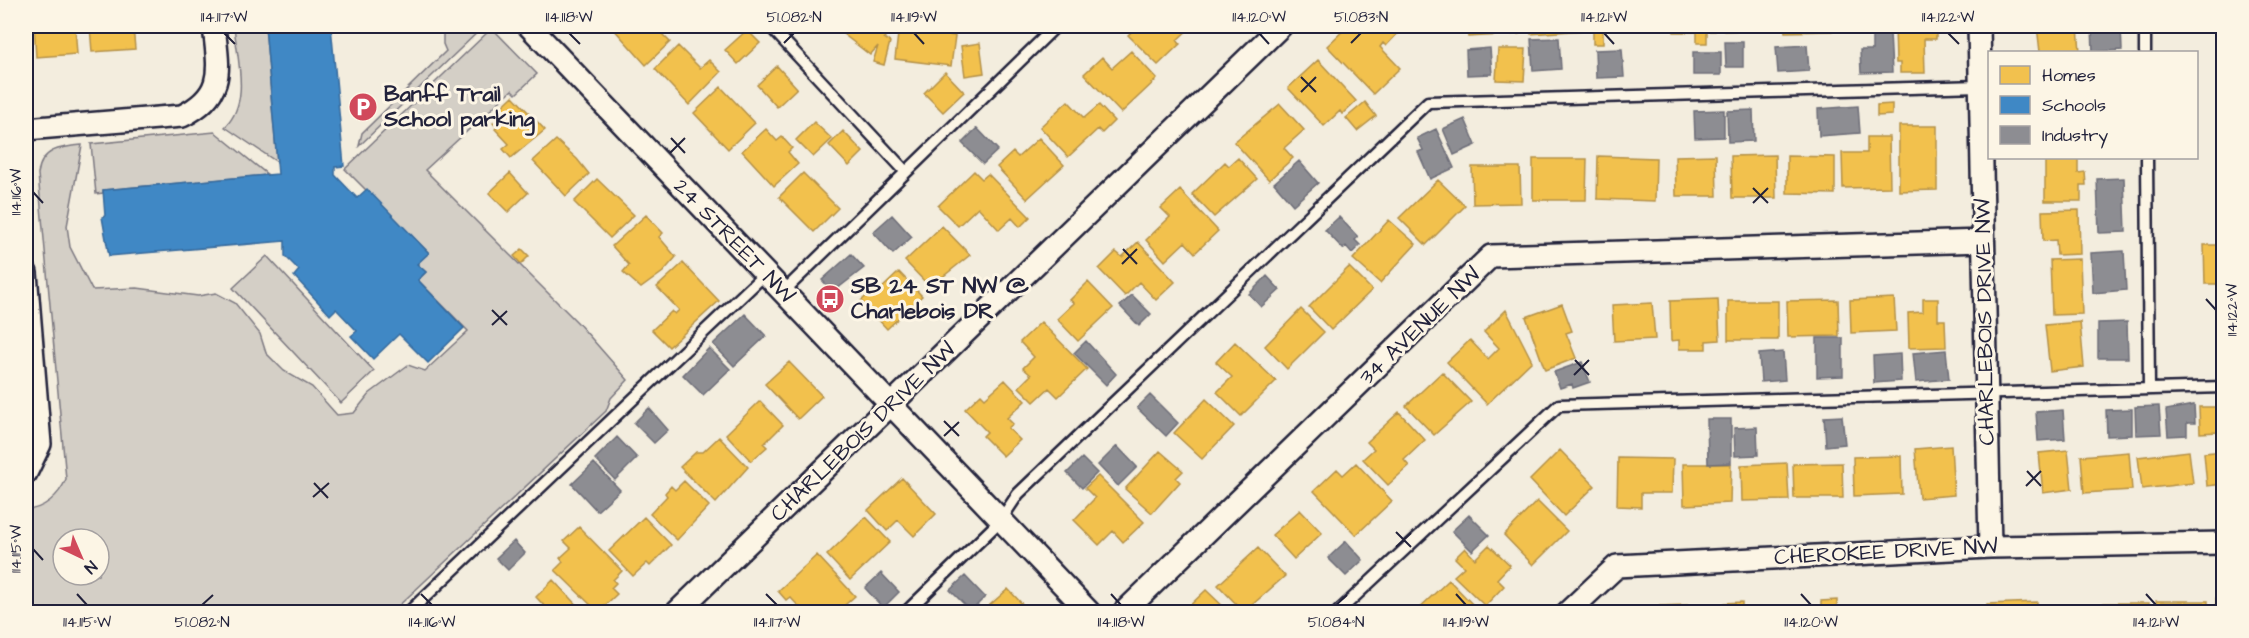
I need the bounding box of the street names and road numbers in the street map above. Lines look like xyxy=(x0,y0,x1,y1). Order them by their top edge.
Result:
street label: 24 STREET NW xyxy=(666,172,802,311)
street label: CHARLEBOIS DRIVE NW xyxy=(1967,198,2003,446)
street label: 34 AVENUE NW xyxy=(1352,260,1488,392)
street label: CHARLEBOIS DRIVE NW xyxy=(763,335,963,529)
street label: CHEROKEE DRIVE NW xyxy=(1773,531,1999,573)

